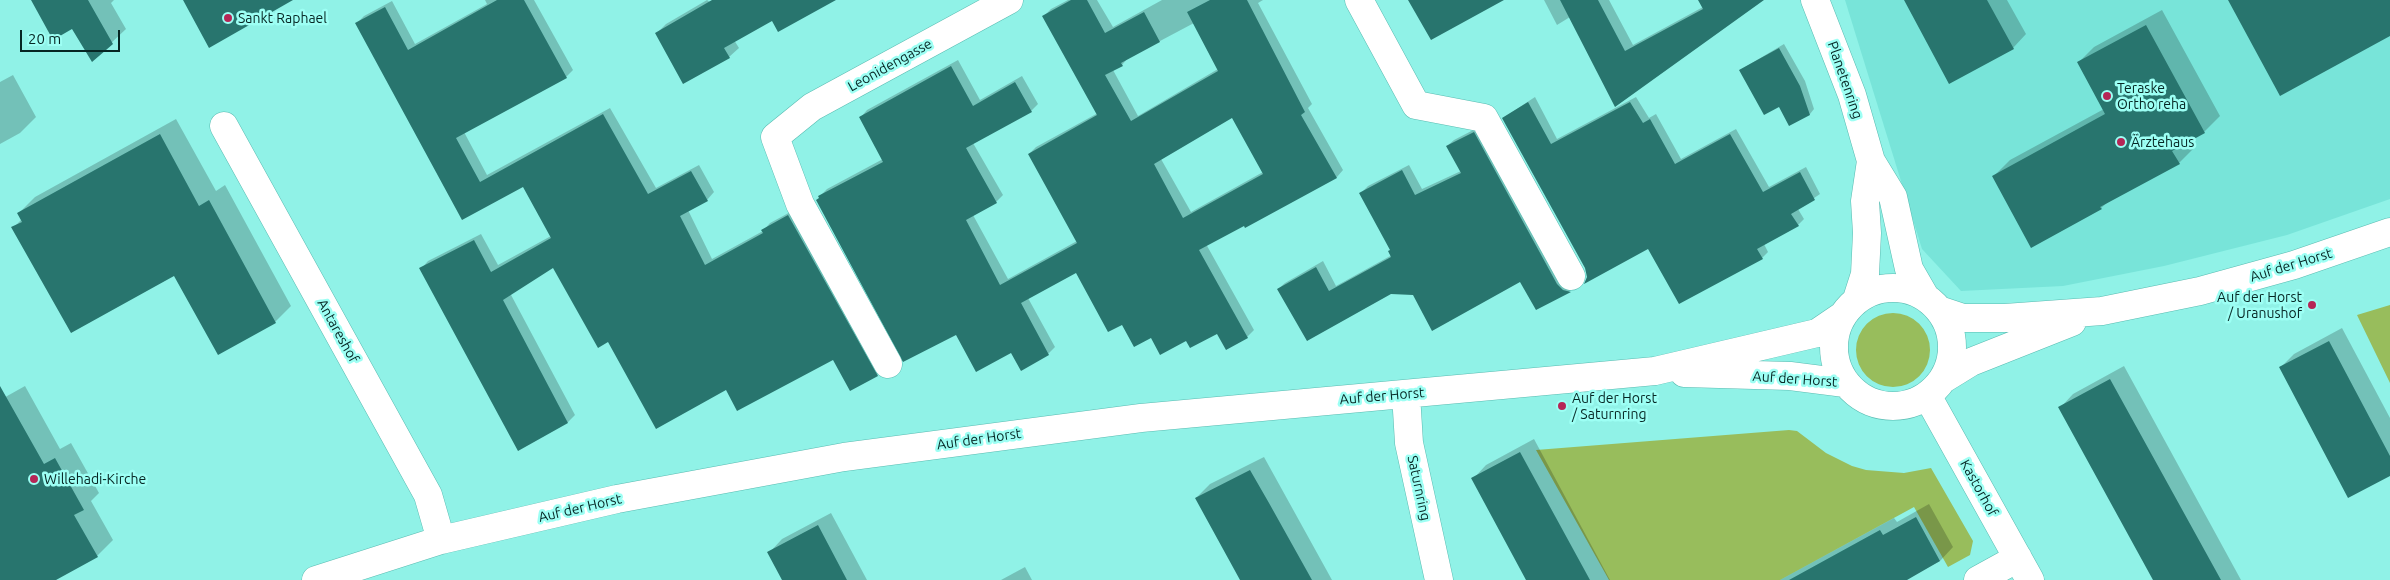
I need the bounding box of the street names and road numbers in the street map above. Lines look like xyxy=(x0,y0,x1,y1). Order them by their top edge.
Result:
street label: Leonidengasse xyxy=(845,35,935,95)
street label: Planetenring xyxy=(1824,39,1866,121)
street label: Auf der Horst xyxy=(2248,245,2334,285)
street label: Antareshof xyxy=(314,296,362,366)
street label: Auf der Horst xyxy=(1752,368,1838,390)
street label: Auf der Horst xyxy=(1339,384,1425,408)
street label: Auf der Horst xyxy=(936,425,1022,453)
street label: Saturnring xyxy=(1404,454,1434,522)
street label: Kastorhof xyxy=(1957,457,2001,519)
street label: Auf der Horst xyxy=(537,490,623,526)

